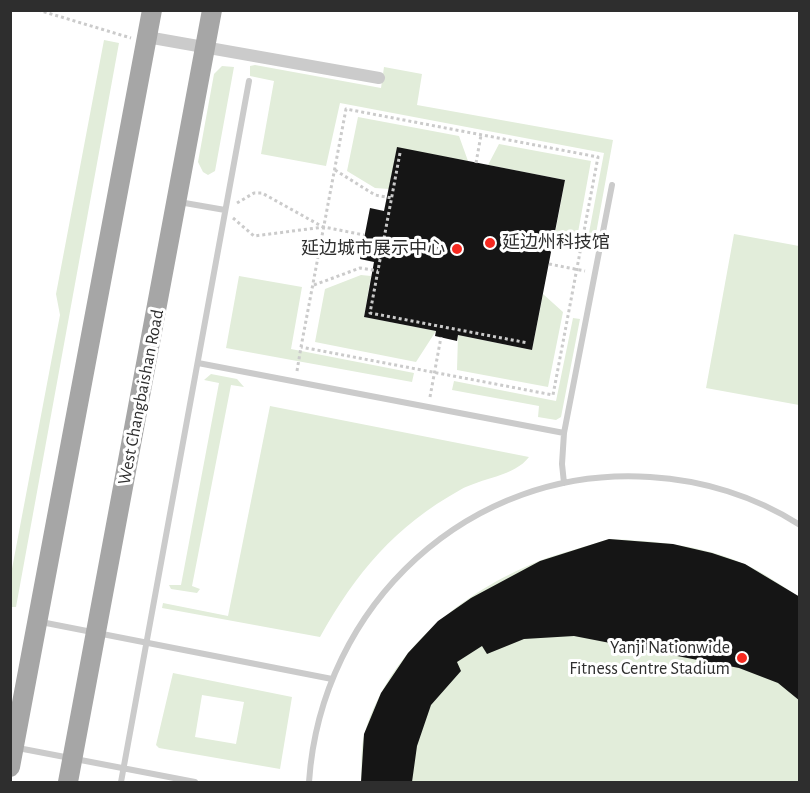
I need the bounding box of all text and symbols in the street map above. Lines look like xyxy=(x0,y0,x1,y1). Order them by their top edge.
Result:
place label: 延边州科技馆 xyxy=(502,232,610,254)
marker: 延边州科技馆 xyxy=(483,236,497,250)
place label: 延边城市展示中心 xyxy=(301,238,445,260)
marker: 延边城市展示中心 xyxy=(450,242,464,256)
street label: West Changbaishan Road xyxy=(113,308,169,486)
place label: Yanji Nationwide Fitness Centre Stadium xyxy=(569,637,730,680)
marker: Yanji Nationwide Fitness Centre Stadium xyxy=(735,651,749,665)

